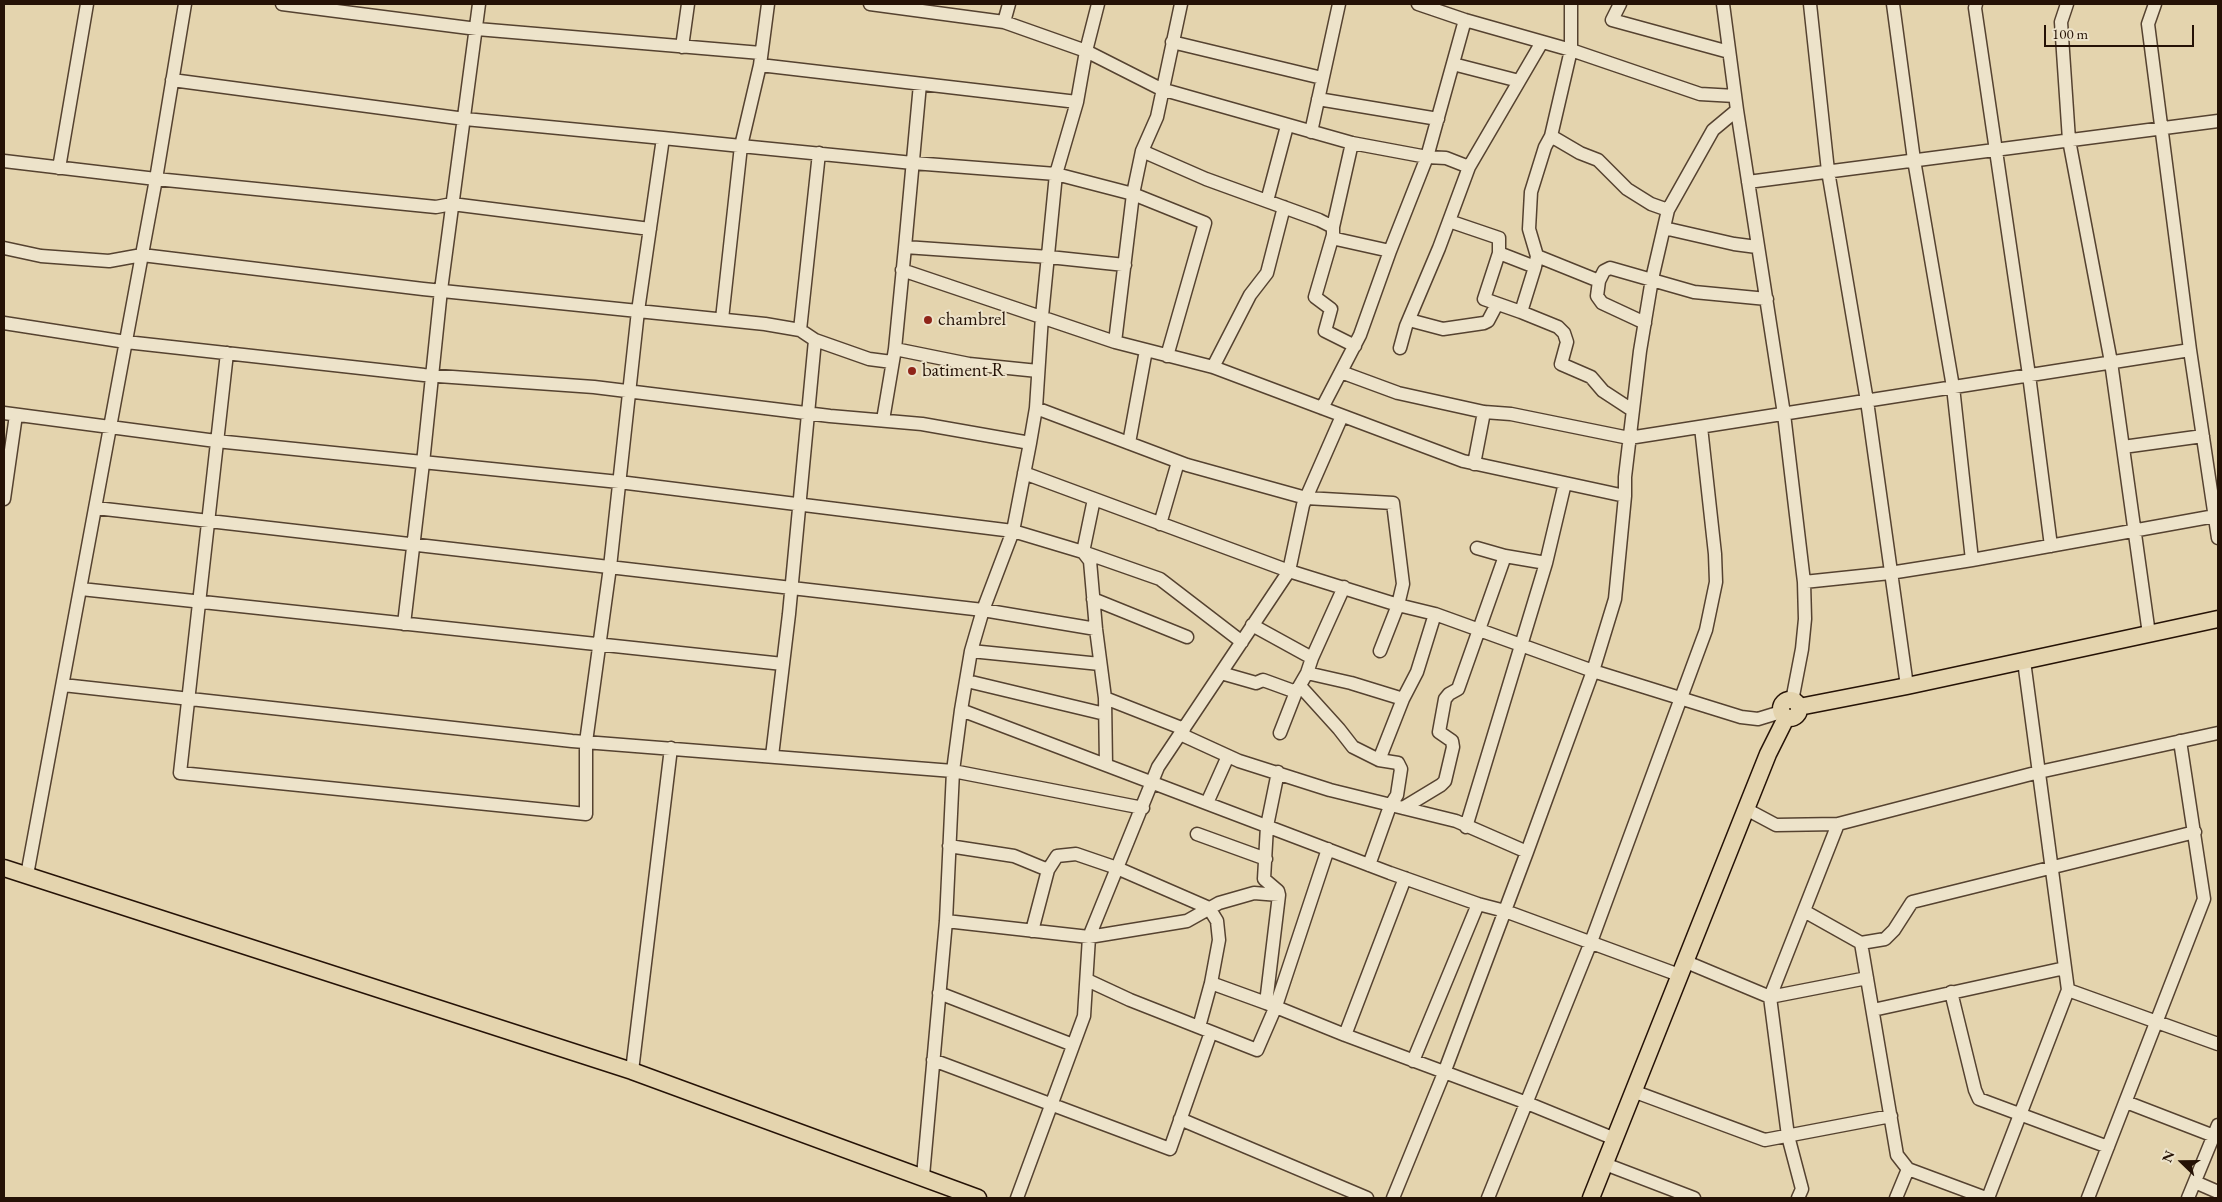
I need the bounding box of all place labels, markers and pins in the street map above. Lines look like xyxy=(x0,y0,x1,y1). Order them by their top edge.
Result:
place label: chambrel xyxy=(938,309,1006,331)
marker: chambrel xyxy=(922,314,934,326)
place label: batiment R xyxy=(922,360,1005,382)
marker: batiment R xyxy=(906,365,918,377)

